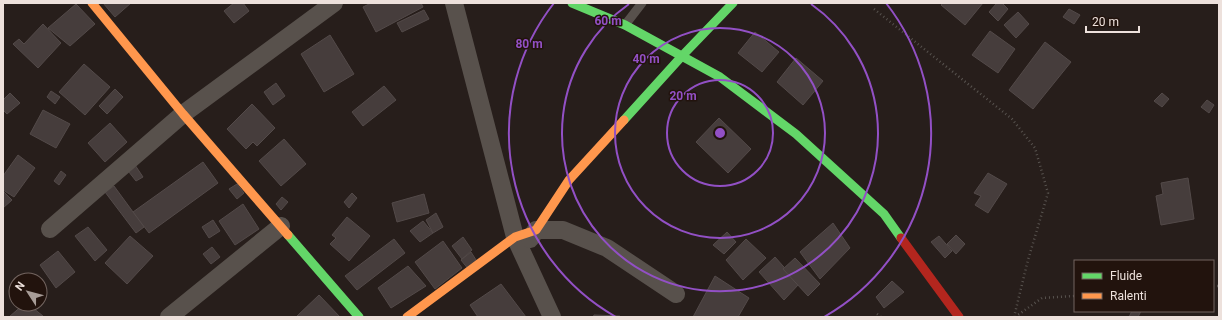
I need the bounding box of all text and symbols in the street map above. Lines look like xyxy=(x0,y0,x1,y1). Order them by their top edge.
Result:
scale bar xyxy=(1086,8,1139,34)
text: 60 m xyxy=(594,14,622,28)
text: 20 m xyxy=(1092,15,1119,29)
text: 80 m xyxy=(515,37,543,51)
text: 40 m xyxy=(632,52,660,66)
text: 20 m xyxy=(669,89,697,103)
centre of rings xyxy=(713,126,727,140)
legend xyxy=(1074,260,1214,312)
text: Fluide xyxy=(1110,269,1142,283)
north arrow xyxy=(8,272,48,312)
text: N xyxy=(13,279,28,293)
text: Ralenti xyxy=(1110,289,1147,303)

